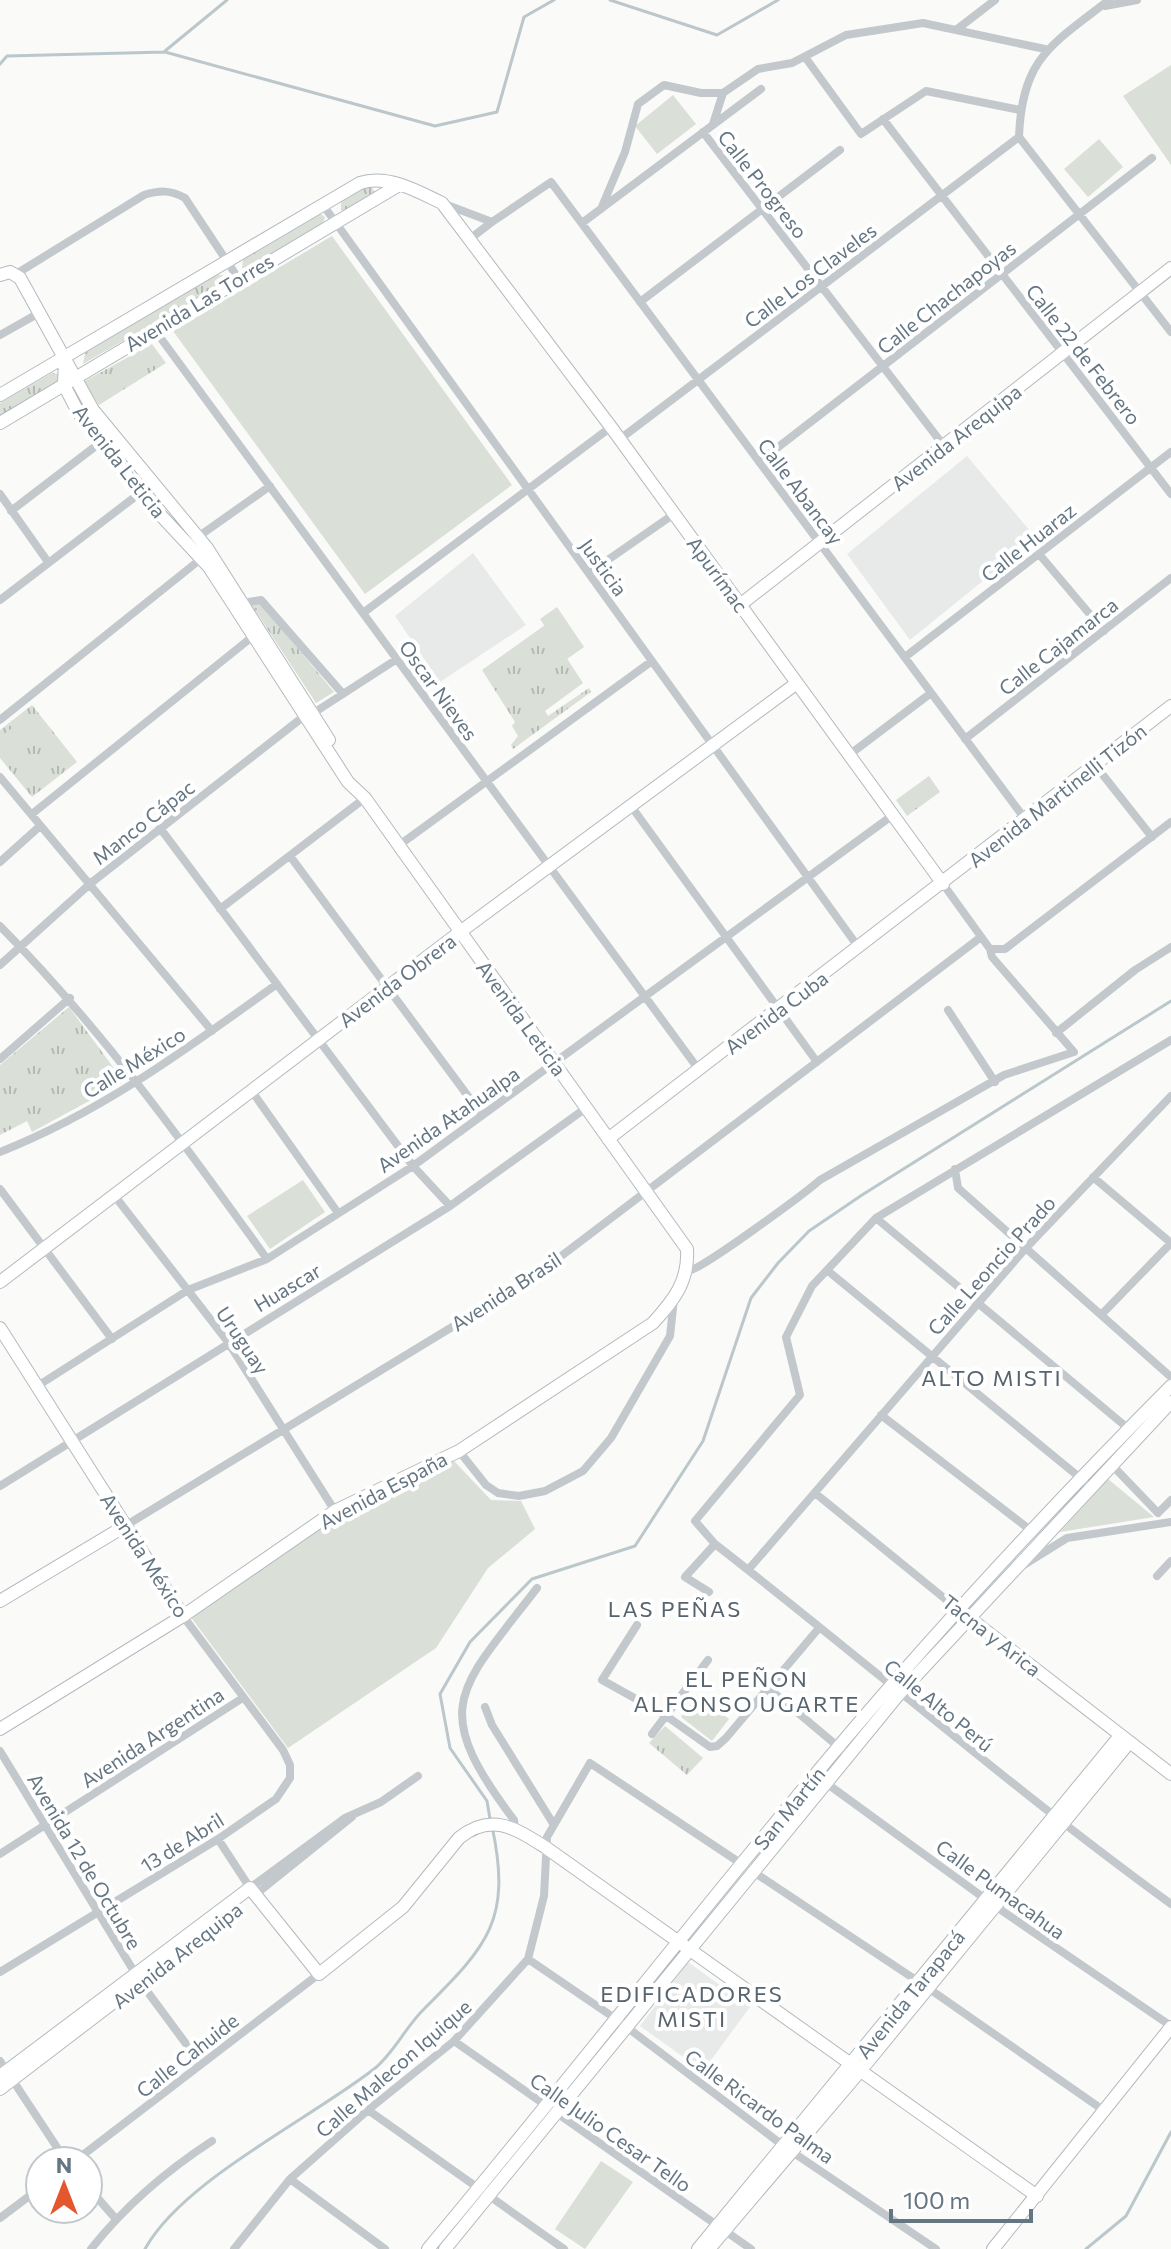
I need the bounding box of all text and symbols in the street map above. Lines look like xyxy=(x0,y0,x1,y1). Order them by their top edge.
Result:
street label: Calle Progreso xyxy=(713,125,813,243)
street label: Calle Los Claveles xyxy=(739,218,881,332)
street label: Calle Chachapoyas xyxy=(872,235,1020,359)
street label: Avenida Las Torres xyxy=(120,248,278,356)
street label: Calle 22 de Febrero xyxy=(1022,279,1146,429)
street label: Avenida Arequipa xyxy=(886,379,1026,495)
street label: Avenida Leticia xyxy=(68,400,172,522)
street label: Calle Abancay xyxy=(753,433,849,549)
street label: Calle Huaraz xyxy=(976,498,1080,586)
street label: Apurímac xyxy=(683,531,753,617)
street label: Justicia xyxy=(575,534,633,600)
street label: Calle Cajamarca xyxy=(994,592,1122,700)
street label: Oscar Nieves xyxy=(395,635,483,745)
street label: Avenida Martinelli Tizón xyxy=(963,718,1151,872)
street label: Manco Cápac xyxy=(87,775,199,869)
street label: Avenida Obrera xyxy=(334,928,460,1032)
street label: Avenida Leticia xyxy=(472,956,572,1080)
street label: Avenida Cuba xyxy=(720,965,832,1059)
street label: Calle México xyxy=(78,1021,190,1103)
street label: Avenida Atahualpa xyxy=(372,1061,524,1177)
street label: Calle Leoncio Prado xyxy=(922,1190,1060,1340)
street label: Avenida Brasil xyxy=(446,1247,566,1335)
street label: Huascar xyxy=(249,1258,325,1316)
street label: Uruguay xyxy=(212,1302,274,1378)
district label: ALTO MISTI xyxy=(921,1364,1063,1391)
street label: Avenida España xyxy=(315,1446,451,1534)
street label: Avenida México xyxy=(96,1488,194,1622)
street label: Tacna y Arica xyxy=(938,1589,1046,1681)
district label: LAS PEÑAS xyxy=(608,1595,742,1622)
street label: Calle Alto Perú xyxy=(880,1654,998,1756)
district label: EL PEÑON ALFONSO UGARTE xyxy=(634,1665,860,1717)
street label: Avenida Argentina xyxy=(76,1682,228,1792)
street label: San Martín xyxy=(748,1762,830,1854)
street label: Avenida 12 de Octubre xyxy=(23,1769,147,1953)
street label: 13 de Abril xyxy=(136,1807,228,1877)
street label: Calle Pumacahua xyxy=(932,1834,1070,1944)
street label: Avenida Arequipa xyxy=(107,1897,247,2013)
street label: Avenida Tarapacá xyxy=(851,1925,969,2063)
district label: EDIFICADORES MISTI xyxy=(600,1980,784,2032)
street label: Calle Malecon Iquique xyxy=(310,1994,476,2142)
street label: Calle Cahuide xyxy=(131,2008,243,2102)
street label: Calle Ricardo Palma xyxy=(681,2044,839,2168)
street label: Calle Julio Cesar Tello xyxy=(526,2067,696,2197)
north arrow xyxy=(24,2145,104,2225)
text: N xyxy=(56,2151,72,2178)
scale bar xyxy=(891,2173,1031,2223)
text: 100 m xyxy=(903,2185,970,2214)

